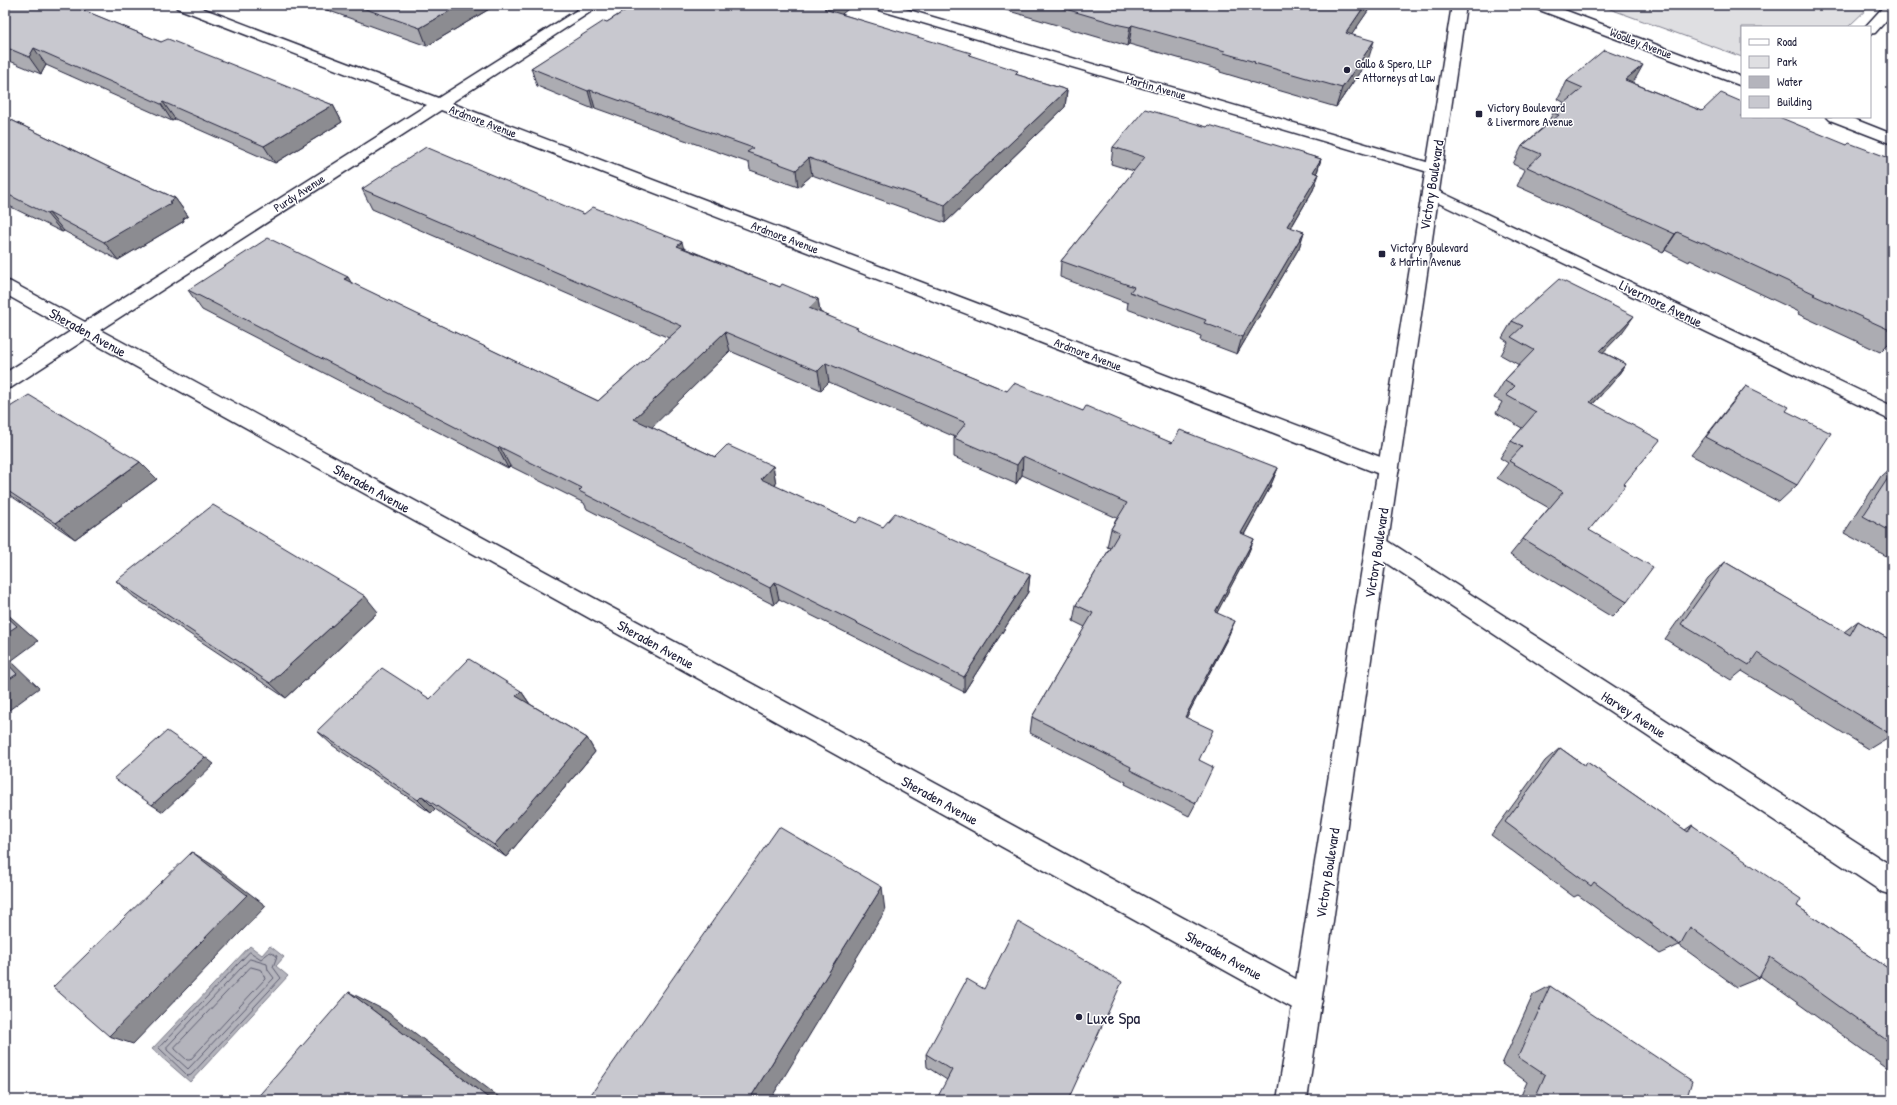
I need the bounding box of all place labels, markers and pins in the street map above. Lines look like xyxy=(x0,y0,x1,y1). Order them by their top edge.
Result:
place label: Gallo & Spero, LLP - Attorneys at Law xyxy=(1355,55,1436,86)
marker: Gallo & Spero, LLP - Attorneys at Law xyxy=(1342,65,1352,75)
place label: Victory Boulevard & Livermore Avenue xyxy=(1487,99,1573,130)
marker: Victory Boulevard & Livermore Avenue xyxy=(1474,109,1484,119)
place label: Victory Boulevard & Martin Avenue xyxy=(1390,239,1468,270)
marker: Victory Boulevard & Martin Avenue xyxy=(1377,249,1387,259)
place label: Luxe Spa xyxy=(1087,1006,1140,1029)
marker: Luxe Spa xyxy=(1074,1012,1084,1022)

